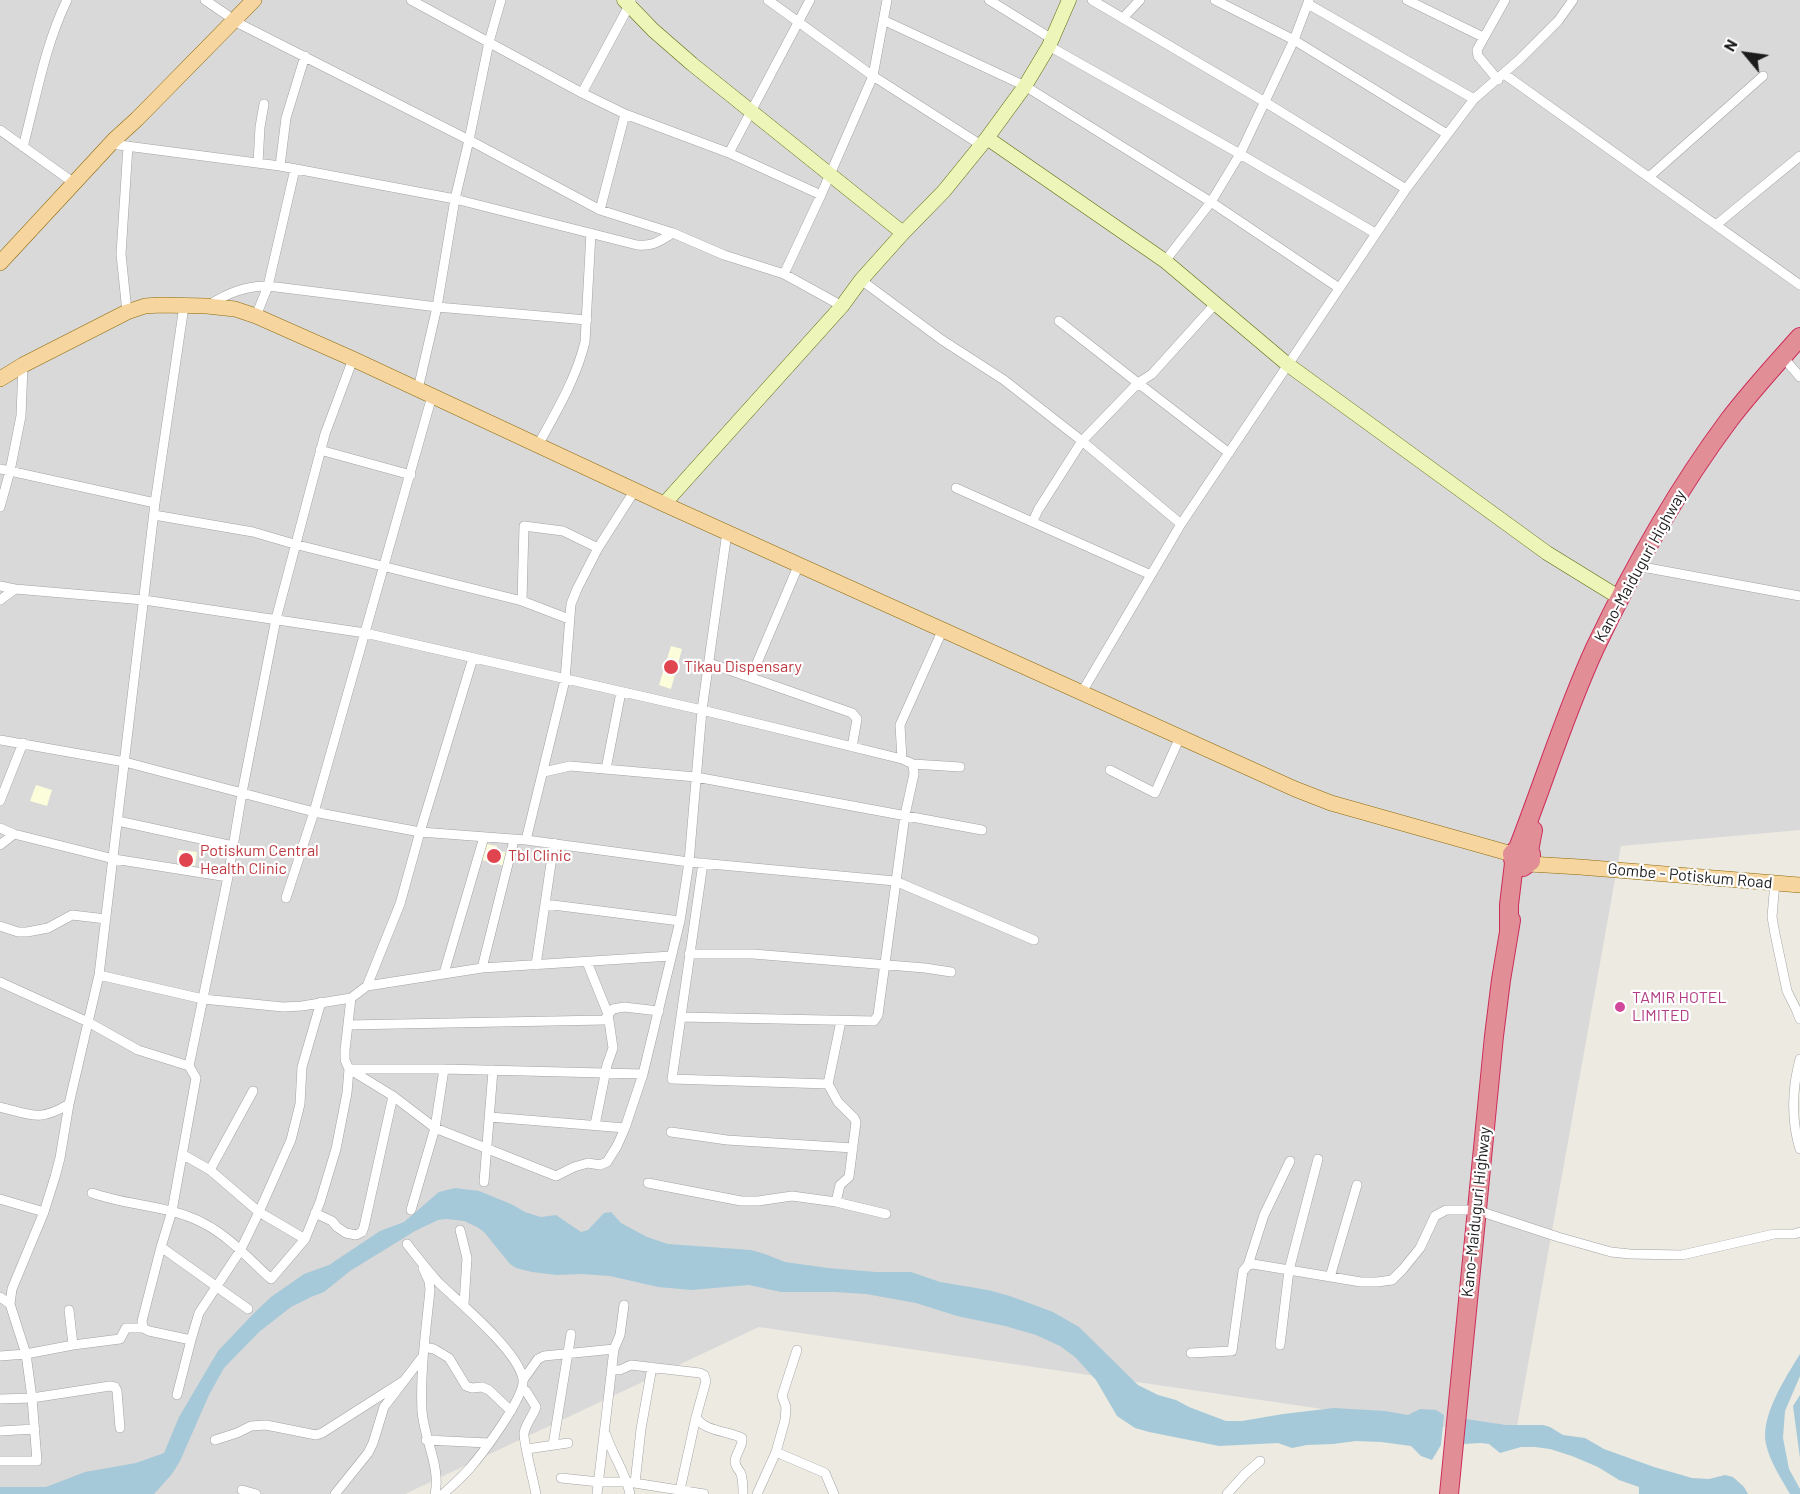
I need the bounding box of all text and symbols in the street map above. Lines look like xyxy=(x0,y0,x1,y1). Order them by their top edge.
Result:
north arrow xyxy=(1716,24,1776,84)
text: N xyxy=(1719,36,1741,54)
street label: Kano-Maiduguri Highway xyxy=(1590,487,1690,645)
place label: Tikau Dispensary xyxy=(684,657,802,677)
marker: Tikau Dispensary xyxy=(662,658,680,676)
place label: Potiskum Central Health Clinic xyxy=(200,841,319,879)
place label: Tbl Clinic xyxy=(508,846,571,866)
marker: Tbl Clinic xyxy=(485,847,503,865)
marker: Potiskum Central Health Clinic xyxy=(177,851,195,869)
street label: Gombe - Potiskum Road xyxy=(1607,859,1773,893)
place label: TAMIR HOTEL LIMITED xyxy=(1632,988,1727,1026)
marker: TAMIR HOTEL LIMITED xyxy=(1613,1000,1627,1014)
street label: Kano-Maiduguri Highway xyxy=(1458,1126,1494,1298)

